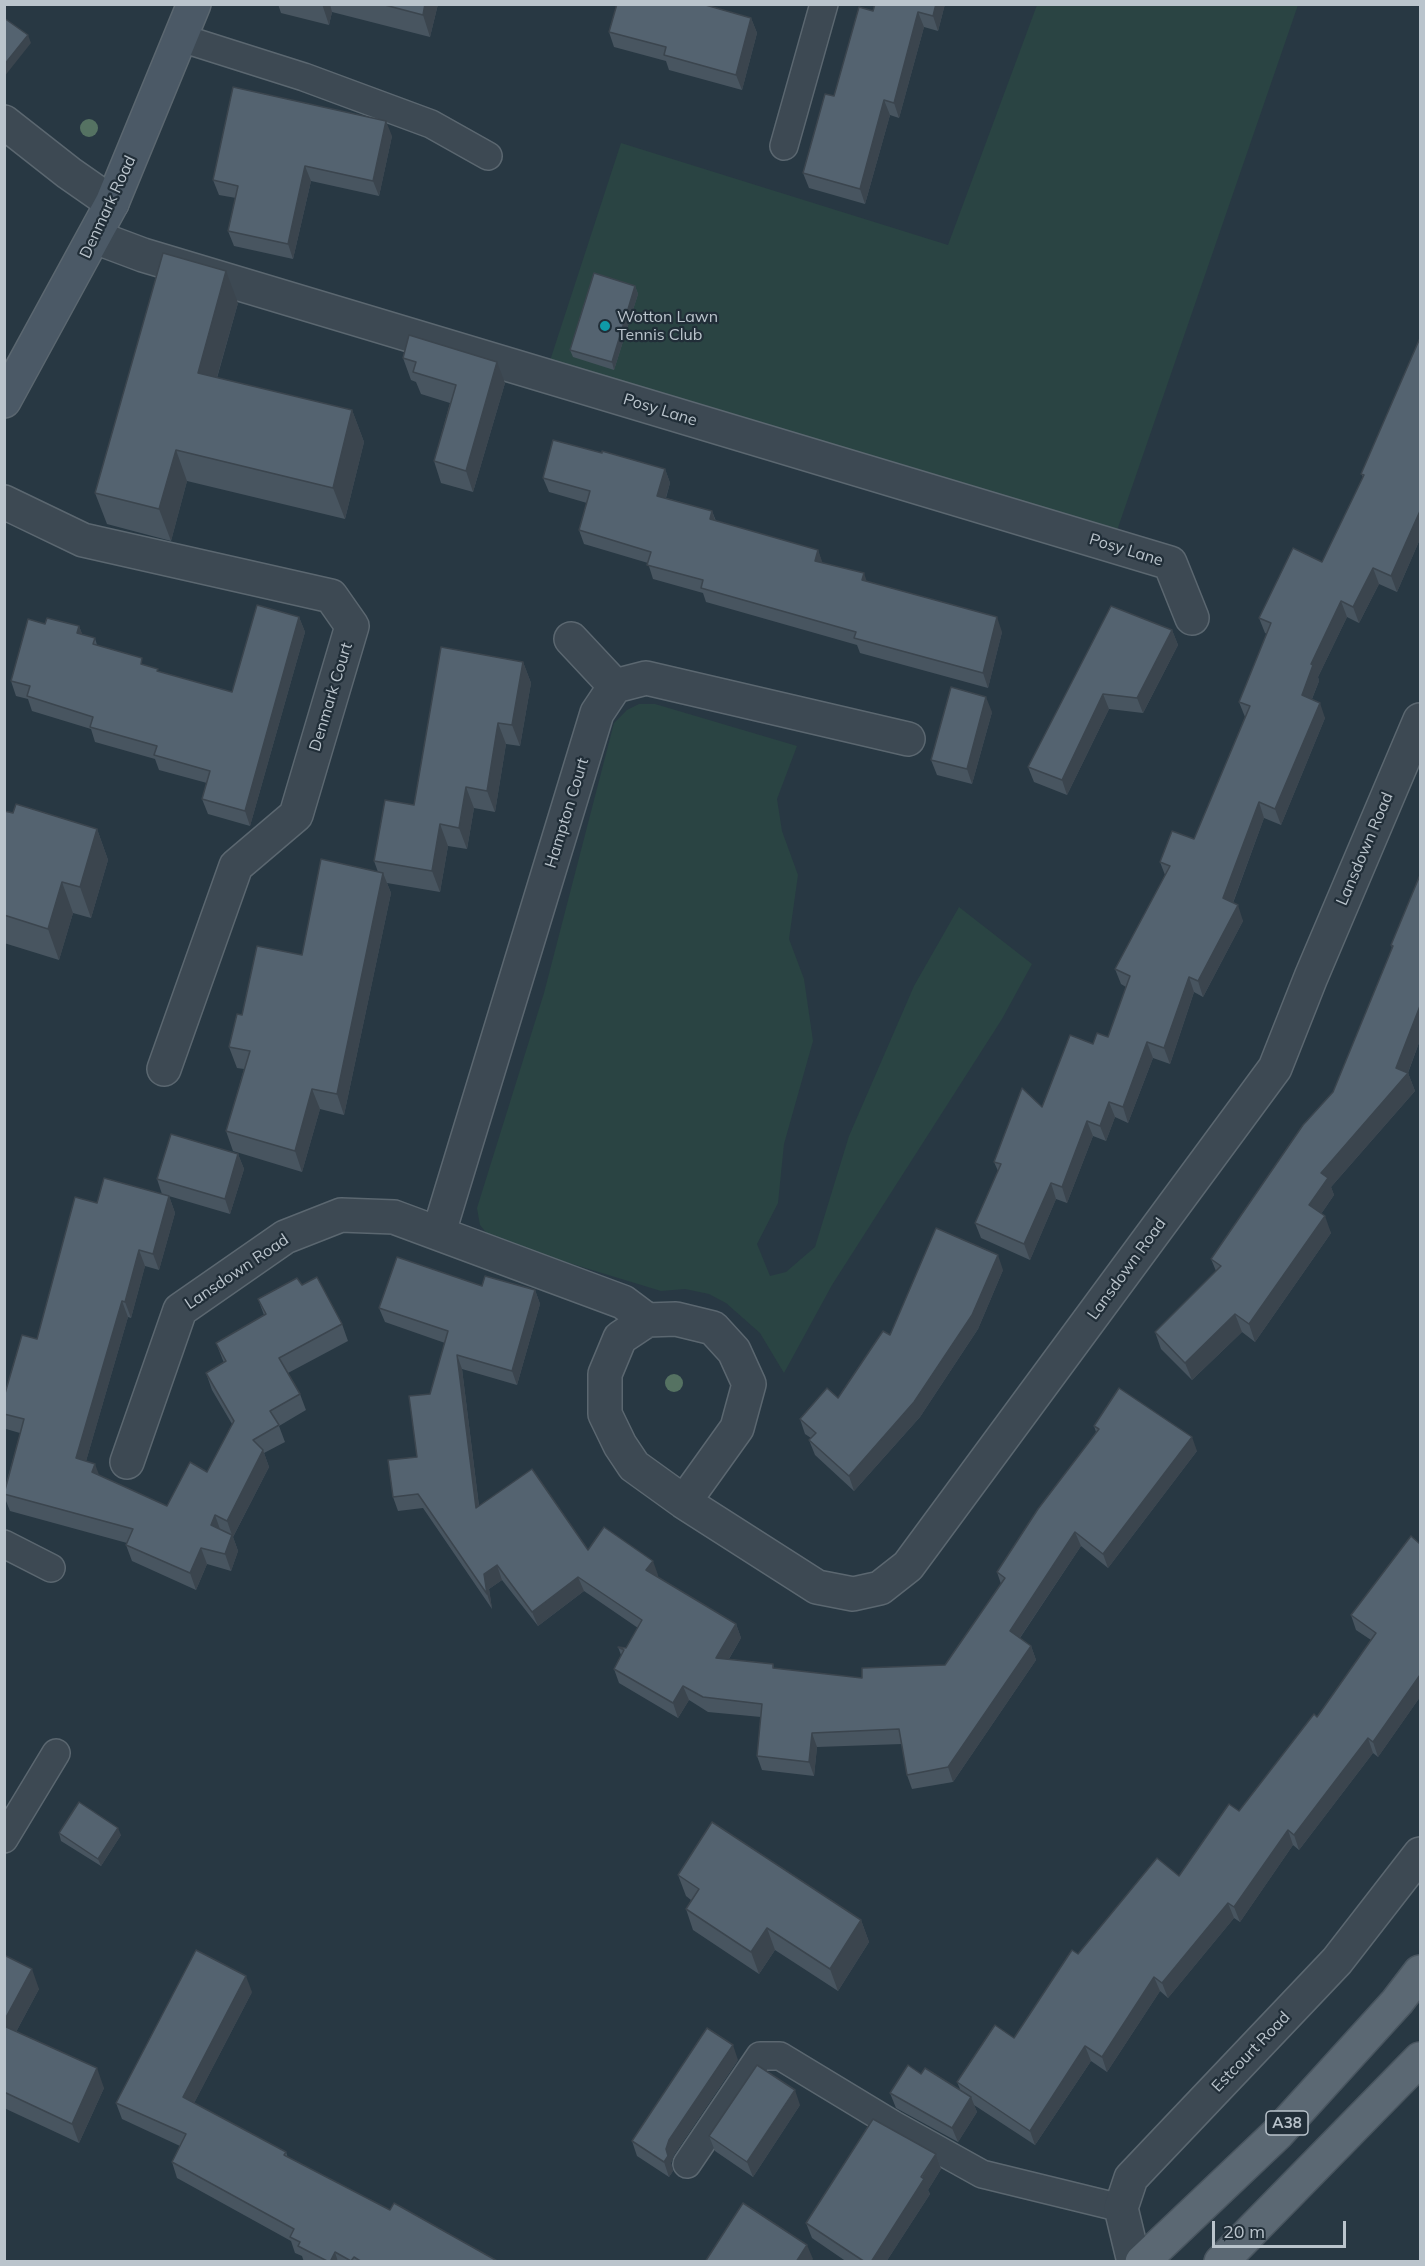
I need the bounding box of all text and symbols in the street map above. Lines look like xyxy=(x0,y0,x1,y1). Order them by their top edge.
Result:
street label: Denmark Road xyxy=(76,153,140,261)
place label: Wotton Lawn Tennis Club xyxy=(617,307,718,345)
marker: Wotton Lawn Tennis Club xyxy=(598,319,612,333)
street label: Posy Lane xyxy=(621,390,699,430)
street label: Posy Lane xyxy=(1087,530,1165,570)
street label: Denmark Court xyxy=(305,640,357,754)
street label: Hampton Court xyxy=(541,756,593,870)
street label: Lansdown Road xyxy=(1333,790,1397,908)
street label: Lansdown Road xyxy=(1084,1214,1170,1324)
street label: Lansdown Road xyxy=(182,1230,292,1314)
street label: Estcourt Road xyxy=(1208,2008,1294,2096)
road number: A38 xyxy=(1266,2111,1308,2135)
scale bar xyxy=(1215,2209,1348,2247)
text: 20 m xyxy=(1223,2220,1265,2243)

